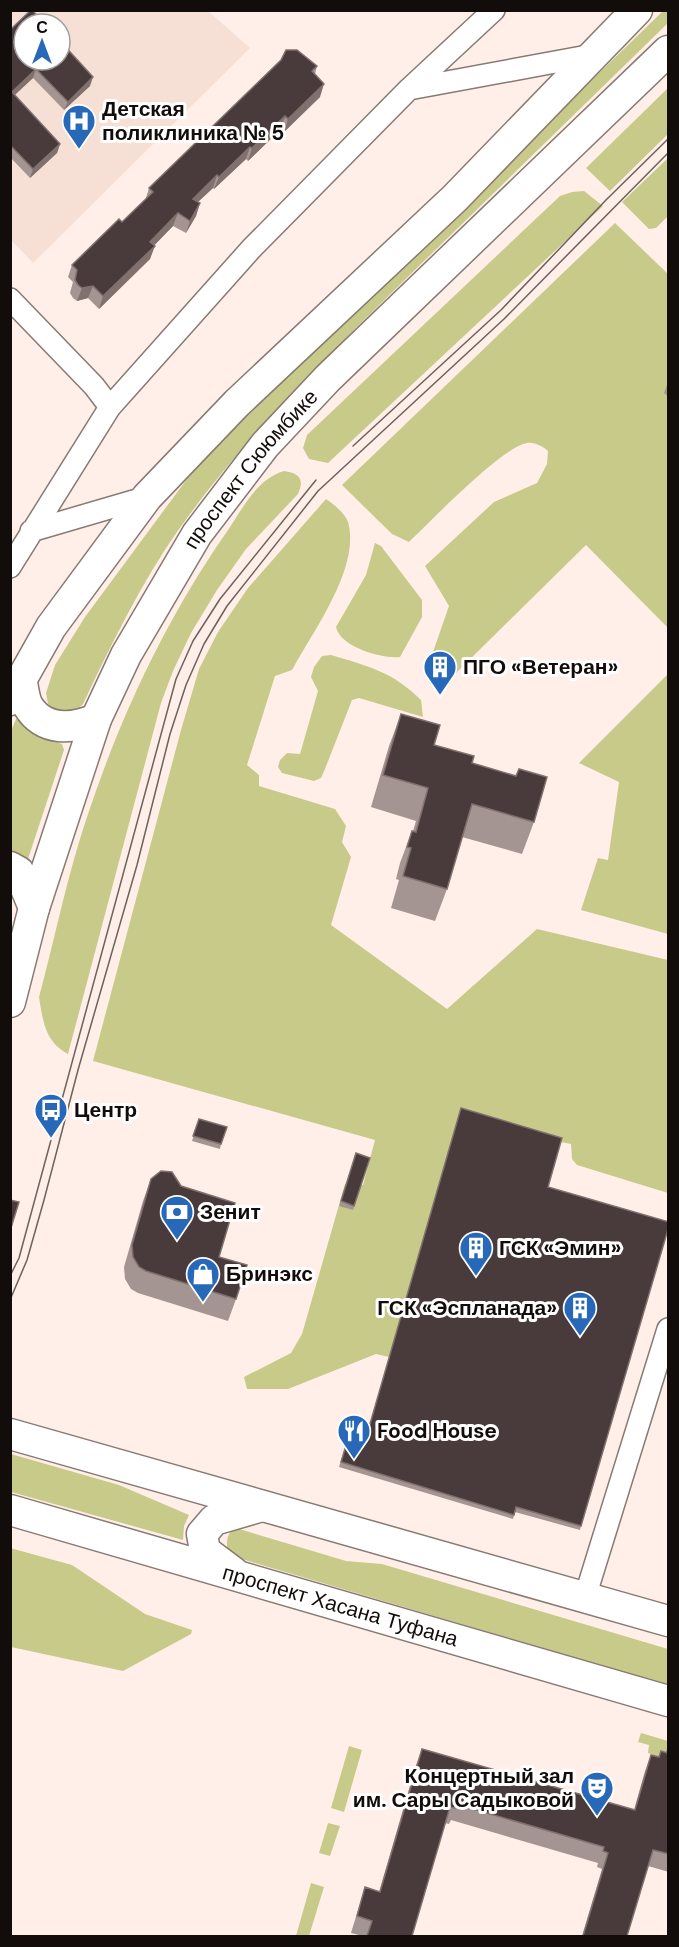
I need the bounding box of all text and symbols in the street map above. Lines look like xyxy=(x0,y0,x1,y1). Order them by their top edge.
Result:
north arrow xyxy=(12,12,72,72)
text: С xyxy=(36,17,48,38)
place label: Детская поликлиника № 5 xyxy=(102,95,284,147)
hospital icon: Детская поликлиника № 5 xyxy=(61,103,97,150)
street label: проспект Сююмбике xyxy=(177,383,324,554)
building icon: ПГО «Ветеран» xyxy=(422,649,458,696)
place label: ПГО «Ветеран» xyxy=(463,653,618,681)
bus stop icon: Центр xyxy=(33,1092,69,1139)
place label: Центр xyxy=(74,1096,137,1124)
bank icon: Зенит xyxy=(159,1194,195,1241)
place label: Зенит xyxy=(200,1198,261,1226)
building icon: ГСК «Эмин» xyxy=(458,1230,494,1277)
place label: ГСК «Эмин» xyxy=(499,1234,621,1262)
shop icon: Бринэкс xyxy=(185,1256,221,1303)
place label: Бринэкс xyxy=(226,1260,313,1288)
building icon: ГСК «Эспланада» xyxy=(562,1290,598,1337)
place label: ГСК «Эспланада» xyxy=(377,1294,557,1322)
restaurant icon: Food House xyxy=(336,1413,372,1460)
place label: Food House xyxy=(377,1417,497,1445)
street label: проспект Хасана Туфана xyxy=(219,1558,462,1653)
place label: Концертный зал им. Сары Садыковой xyxy=(353,1762,574,1814)
theatre icon: Концертный зал им. Сары Садыковой xyxy=(579,1770,615,1817)

